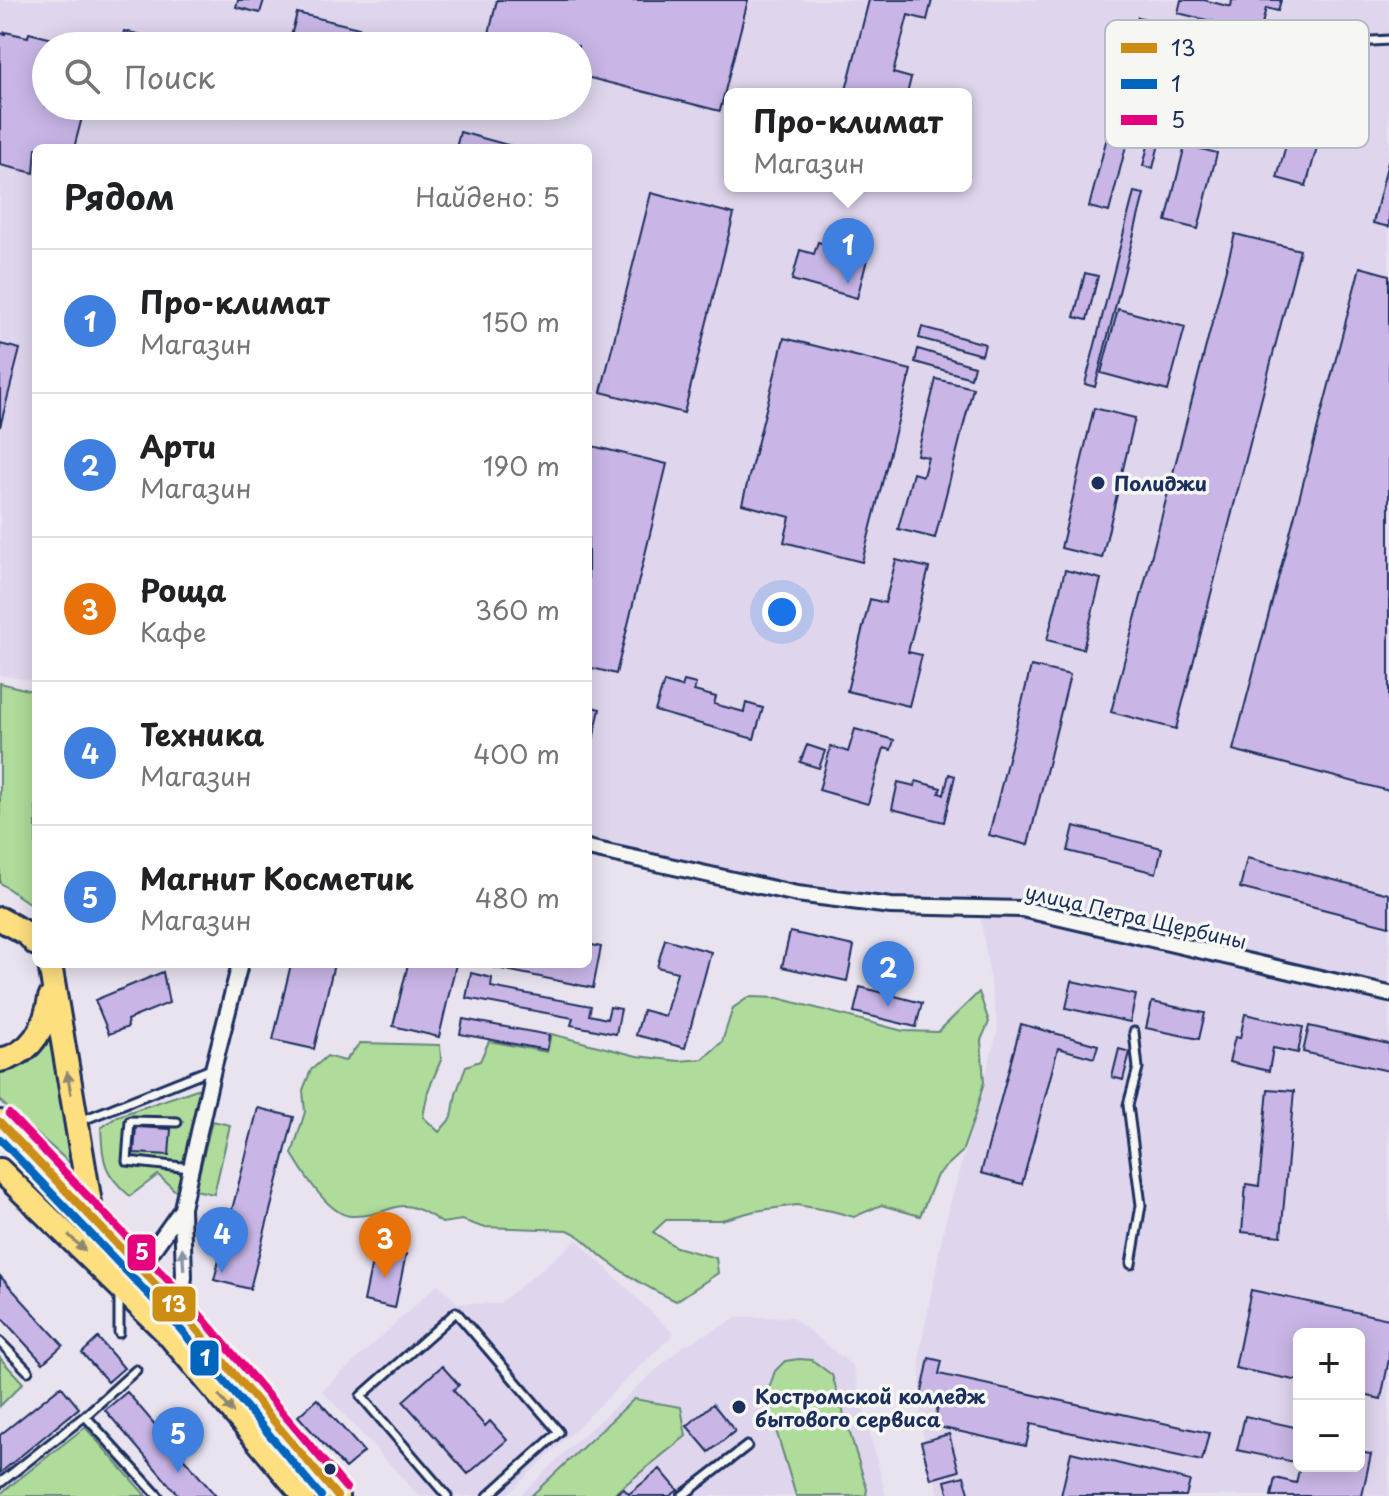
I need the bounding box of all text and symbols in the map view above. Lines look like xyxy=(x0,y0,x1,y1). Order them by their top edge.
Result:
legend xyxy=(1105,20,1369,148)
text: 13 xyxy=(1171,30,1195,63)
search box xyxy=(32,32,592,120)
icon: search xyxy=(60,54,104,98)
text: Поиск xyxy=(124,54,215,99)
text: 1 xyxy=(1171,66,1181,99)
popup xyxy=(724,88,972,192)
text: Про-климат xyxy=(753,98,943,143)
text: 5 xyxy=(1171,102,1185,135)
text: Магазин xyxy=(753,143,865,182)
text: Рядом xyxy=(64,170,175,222)
text: Найдено: 5 xyxy=(415,177,560,216)
pin: 1 xyxy=(822,218,874,284)
text: Про-климат xyxy=(140,279,330,324)
text: 1 xyxy=(84,302,96,341)
text: 150 m xyxy=(482,302,560,341)
text: Магазин xyxy=(140,324,251,363)
text: Арти xyxy=(140,423,216,468)
text: 2 xyxy=(81,446,99,485)
text: 190 m xyxy=(483,446,560,485)
text: Магазин xyxy=(140,468,251,507)
place label: Полиджи xyxy=(1114,468,1207,498)
marker: Полиджи xyxy=(1089,474,1107,492)
text: Роща xyxy=(140,567,227,612)
text: 3 xyxy=(81,590,99,629)
text: 360 m xyxy=(475,590,560,629)
your location xyxy=(762,592,802,632)
text: Кафе xyxy=(140,612,207,651)
text: Техника xyxy=(140,711,264,756)
text: 4 xyxy=(81,734,99,773)
text: 400 m xyxy=(473,734,560,773)
text: Магазин xyxy=(140,756,251,795)
text: Магнит Косметик xyxy=(140,855,413,900)
street label: улица Петра Щербины xyxy=(1022,876,1250,956)
text: 5 xyxy=(82,878,98,917)
text: 480 m xyxy=(475,878,560,917)
text: Магазин xyxy=(140,900,251,939)
pin: 2 xyxy=(862,941,914,1007)
one-way arrow xyxy=(62,1071,74,1096)
pin: 4 xyxy=(196,1207,248,1273)
pin: 3 xyxy=(359,1212,411,1278)
one-way arrow xyxy=(67,1233,86,1252)
line badge: 5 xyxy=(126,1233,157,1272)
text: 5 xyxy=(135,1234,149,1267)
one-way arrow xyxy=(176,1246,189,1271)
line badge: 13 xyxy=(151,1285,197,1323)
text: 13 xyxy=(162,1286,186,1319)
map controls xyxy=(1293,1328,1365,1472)
button: + xyxy=(1293,1328,1365,1400)
line badge: 1 xyxy=(189,1339,220,1377)
text: 1 xyxy=(200,1340,210,1373)
place label: Костромской колледж бытового сервиса xyxy=(755,1381,986,1434)
one-way arrow xyxy=(217,1394,234,1414)
marker: Костромской колледж бытового сервиса xyxy=(730,1398,748,1416)
button: − xyxy=(1293,1400,1365,1472)
pin: 5 xyxy=(152,1407,204,1473)
unlabelled marker xyxy=(322,1461,338,1477)

